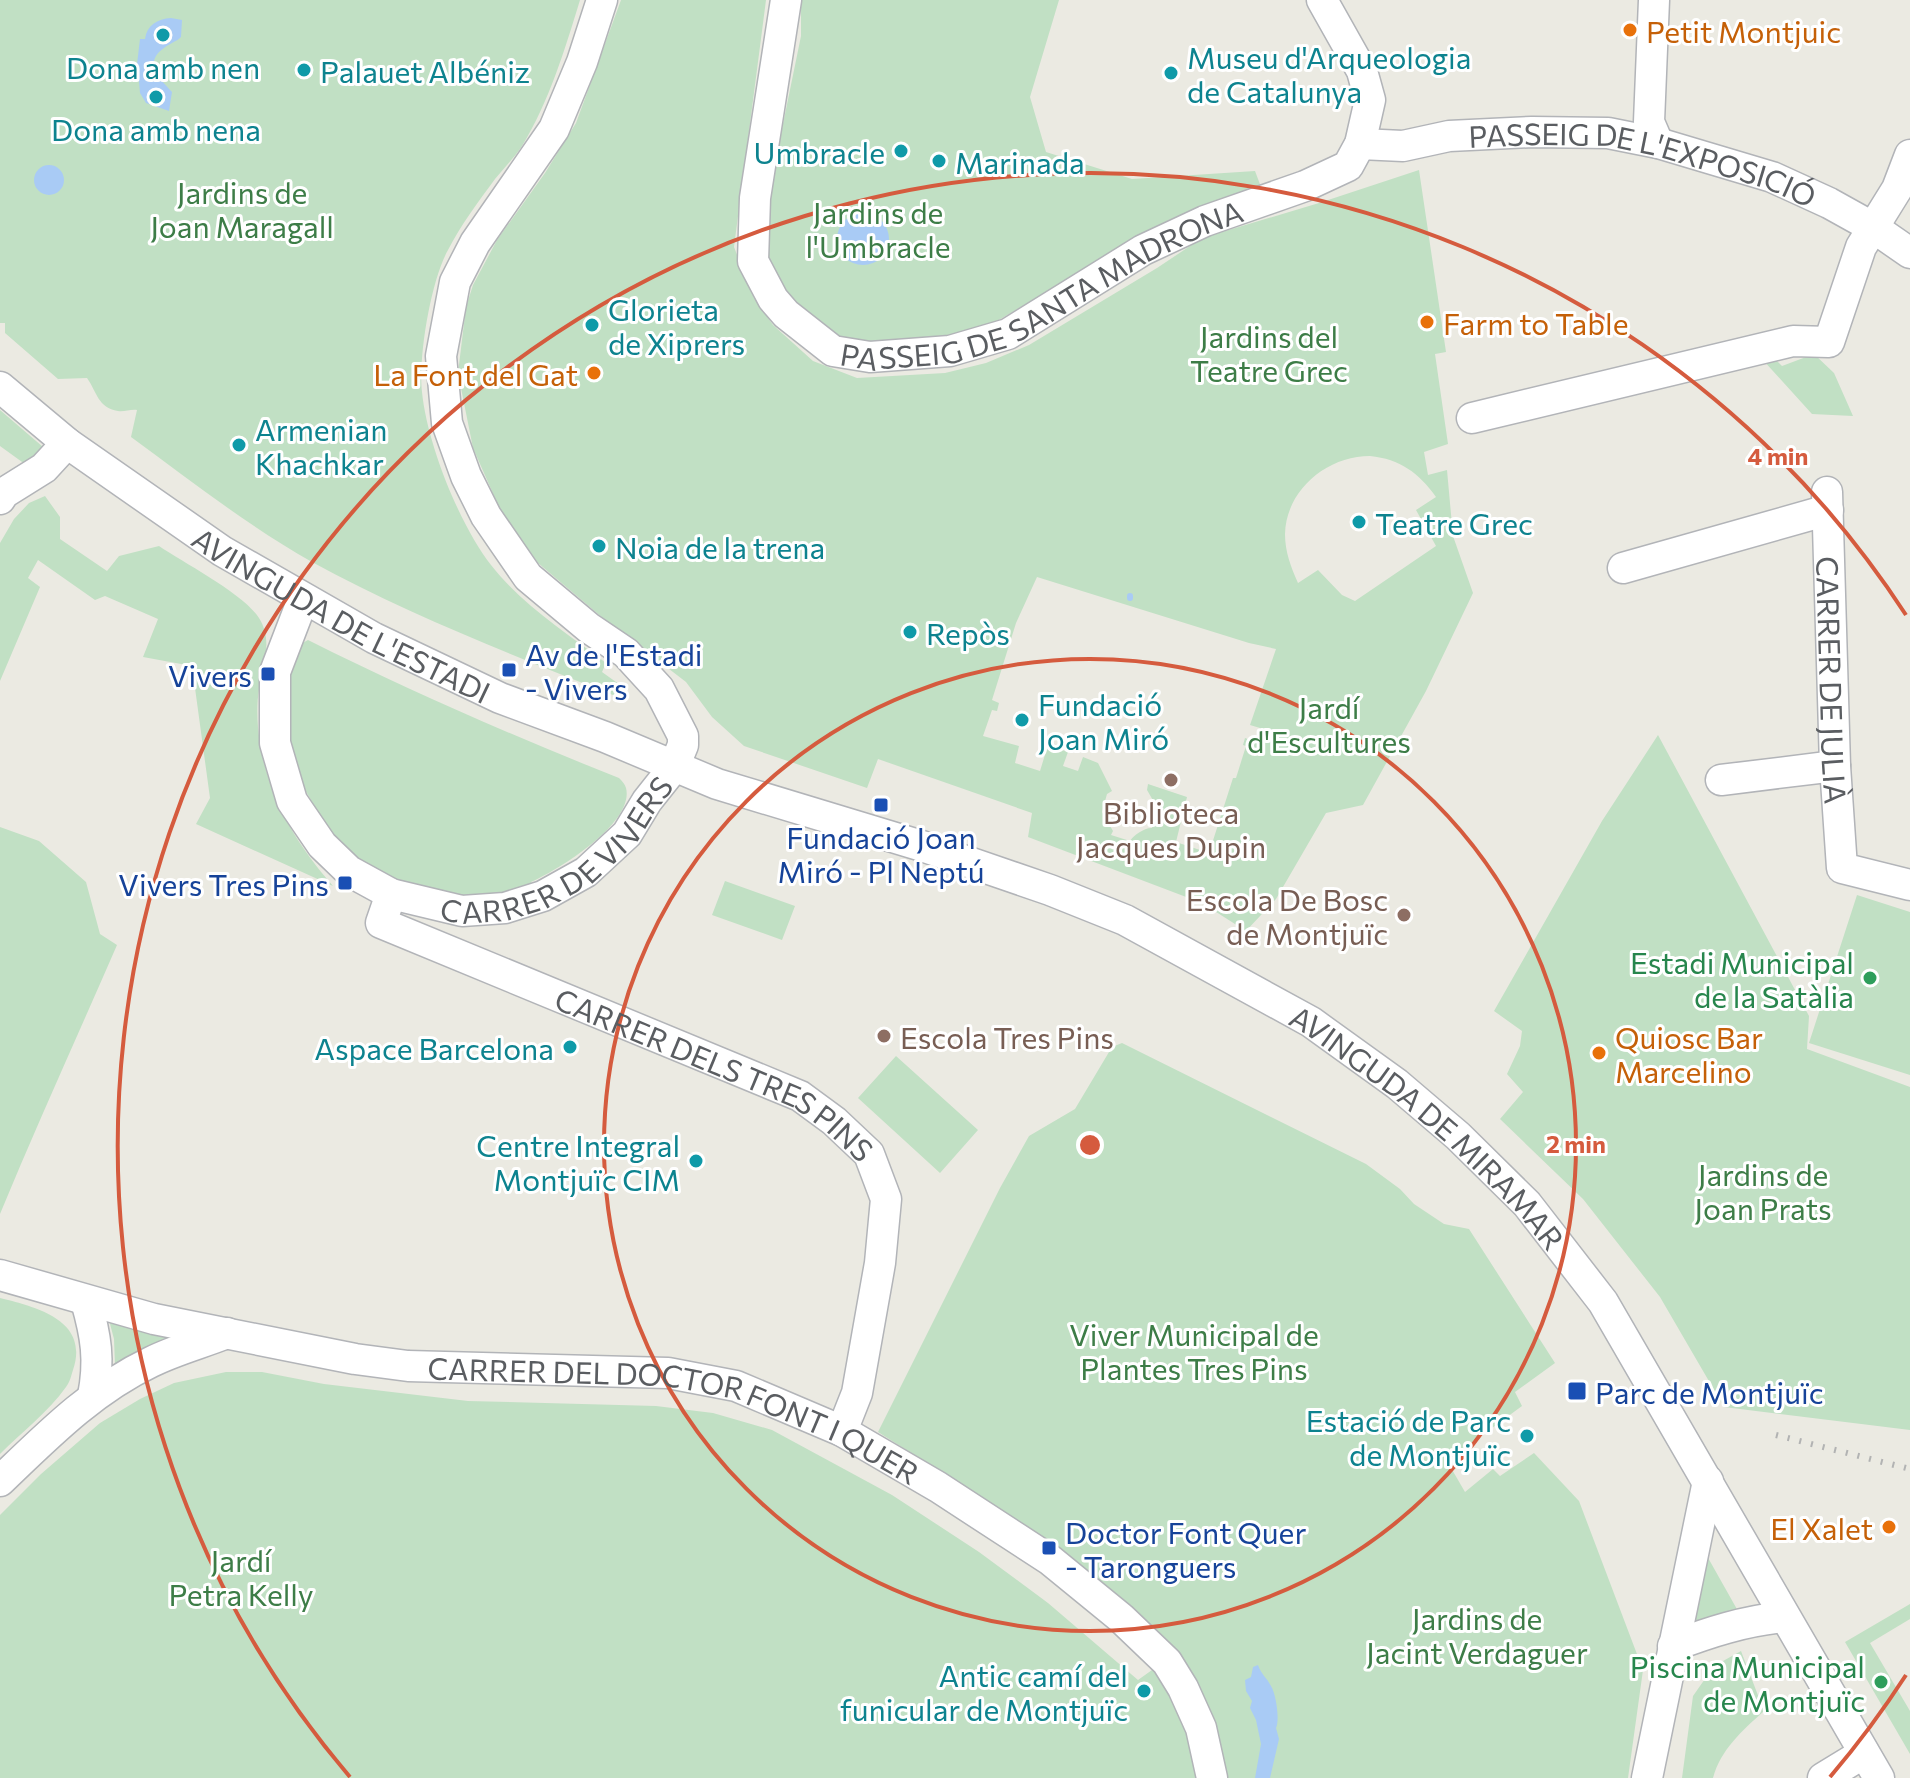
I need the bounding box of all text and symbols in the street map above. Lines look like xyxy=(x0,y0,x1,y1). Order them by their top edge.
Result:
place label: Petit Montjuic xyxy=(1646,12,1841,49)
marker: Petit Montjuic xyxy=(1621,21,1639,39)
marker: Dona amb nen xyxy=(154,26,172,44)
place label: Museu d'Arqueologia de Catalunya xyxy=(1187,38,1472,109)
place label: Dona amb nen xyxy=(66,48,260,85)
place label: Palauet Albéniz xyxy=(320,52,530,89)
marker: Palauet Albéniz xyxy=(295,61,313,79)
marker: Museu d'Arqueologia de Catalunya xyxy=(1162,64,1180,82)
marker: Dona amb nena xyxy=(147,88,165,106)
place label: Dona amb nena xyxy=(51,110,261,147)
street label: PASSEIG DE L'EXPOSICIÓ xyxy=(1467,113,1823,213)
place label: Umbracle xyxy=(754,133,885,170)
marker: Umbracle xyxy=(892,142,910,160)
place label: Marinada xyxy=(955,143,1085,180)
marker: Marinada xyxy=(930,152,948,170)
park label: Jardins de Joan Maragall xyxy=(150,173,334,244)
street label: PASSEIG DE SANTA MADRONA xyxy=(838,191,1247,377)
park label: Jardins de l'Umbracle xyxy=(805,193,951,264)
place label: Glorieta de Xiprers xyxy=(608,290,745,361)
place label: Farm to Table xyxy=(1443,304,1628,341)
marker: Farm to Table xyxy=(1418,313,1436,331)
marker: Glorieta de Xiprers xyxy=(583,316,601,334)
park label: Jardins del Teatre Grec xyxy=(1190,317,1348,388)
place label: La Font del Gat xyxy=(373,355,578,392)
marker: La Font del Gat xyxy=(585,364,603,382)
place label: Armenian Khachkar xyxy=(255,410,387,481)
marker: Armenian Khachkar xyxy=(230,436,248,454)
text: 4 min xyxy=(1748,441,1808,470)
place label: Teatre Grec xyxy=(1375,504,1533,541)
marker: Teatre Grec xyxy=(1350,513,1368,531)
street label: AVINGUDA DE L'ESTADI xyxy=(186,518,497,709)
place label: Noia de la trena xyxy=(615,528,825,565)
marker: Noia de la trena xyxy=(590,537,608,555)
street label: CARRER DE JULIÀ xyxy=(1810,556,1856,805)
place label: Repòs xyxy=(926,614,1010,651)
marker: Repòs xyxy=(901,623,919,641)
place label: Av de l'Estadi - Vivers xyxy=(525,635,703,706)
place label: Vivers xyxy=(168,656,252,693)
marker: Av de l'Estadi - Vivers xyxy=(500,661,518,679)
marker: Vivers xyxy=(259,665,277,683)
place label: Fundació Joan Miró xyxy=(1038,685,1169,756)
park label: Jardí d'Escultures xyxy=(1247,688,1411,759)
marker: Fundació Joan Miró xyxy=(1013,711,1031,729)
street label: CARRER DE VIVERS xyxy=(437,768,679,930)
marker: Biblioteca Jacques Dupin xyxy=(1162,771,1180,789)
place label: Biblioteca Jacques Dupin xyxy=(1076,793,1266,864)
marker: Fundació Joan Miró - Pl Neptú xyxy=(872,796,890,814)
place label: Fundació Joan Miró - Pl Neptú xyxy=(777,818,985,889)
place label: Vivers Tres Pins xyxy=(118,865,329,902)
marker: Vivers Tres Pins xyxy=(336,874,354,892)
place label: Escola De Bosc de Montjuïc xyxy=(1186,880,1388,951)
marker: Escola De Bosc de Montjuïc xyxy=(1395,906,1413,924)
place label: Estadi Municipal de la Satàlia xyxy=(1630,943,1854,1014)
marker: Estadi Municipal de la Satàlia xyxy=(1861,969,1879,987)
street label: CARRER DELS TRES PINS xyxy=(550,979,882,1168)
street label: AVINGUDA DE MIRAMAR xyxy=(1284,996,1573,1256)
place label: Escola Tres Pins xyxy=(900,1018,1114,1055)
place label: Quiosc Bar Marcelino xyxy=(1615,1018,1763,1089)
marker: Escola Tres Pins xyxy=(875,1027,893,1045)
place label: Aspace Barcelona xyxy=(314,1029,554,1066)
marker: Aspace Barcelona xyxy=(561,1038,579,1056)
marker: Quiosc Bar Marcelino xyxy=(1590,1044,1608,1062)
place label: Centre Integral Montjuïc CIM xyxy=(476,1126,680,1197)
text: 2 min xyxy=(1546,1129,1606,1158)
centre of rings xyxy=(1076,1131,1104,1159)
marker: Centre Integral Montjuïc CIM xyxy=(687,1152,705,1170)
park label: Jardins de Joan Prats xyxy=(1694,1155,1832,1226)
park label: Viver Municipal de Plantes Tres Pins xyxy=(1069,1315,1319,1386)
street label: CARRER DEL DOCTOR FONT I QUER xyxy=(427,1348,926,1491)
place label: Parc de Montjuïc xyxy=(1595,1373,1823,1410)
marker: Parc de Montjuïc xyxy=(1566,1380,1588,1402)
place label: Estació de Parc de Montjuïc xyxy=(1306,1401,1511,1472)
marker: Estació de Parc de Montjuïc xyxy=(1518,1427,1536,1445)
place label: El Xalet xyxy=(1770,1509,1873,1546)
place label: Doctor Font Quer - Taronguers xyxy=(1065,1513,1306,1584)
marker: El Xalet xyxy=(1880,1518,1898,1536)
marker: Doctor Font Quer - Taronguers xyxy=(1040,1539,1058,1557)
park label: Jardí Petra Kelly xyxy=(169,1541,314,1612)
park label: Jardins de Jacint Verdaguer xyxy=(1366,1599,1588,1670)
place label: Piscina Municipal de Montjuïc xyxy=(1630,1647,1865,1718)
place label: Antic camí del funicular de Montjuïc xyxy=(840,1656,1128,1727)
marker: Piscina Municipal de Montjuïc xyxy=(1872,1673,1890,1691)
marker: Antic camí del funicular de Montjuïc xyxy=(1135,1682,1153,1700)

